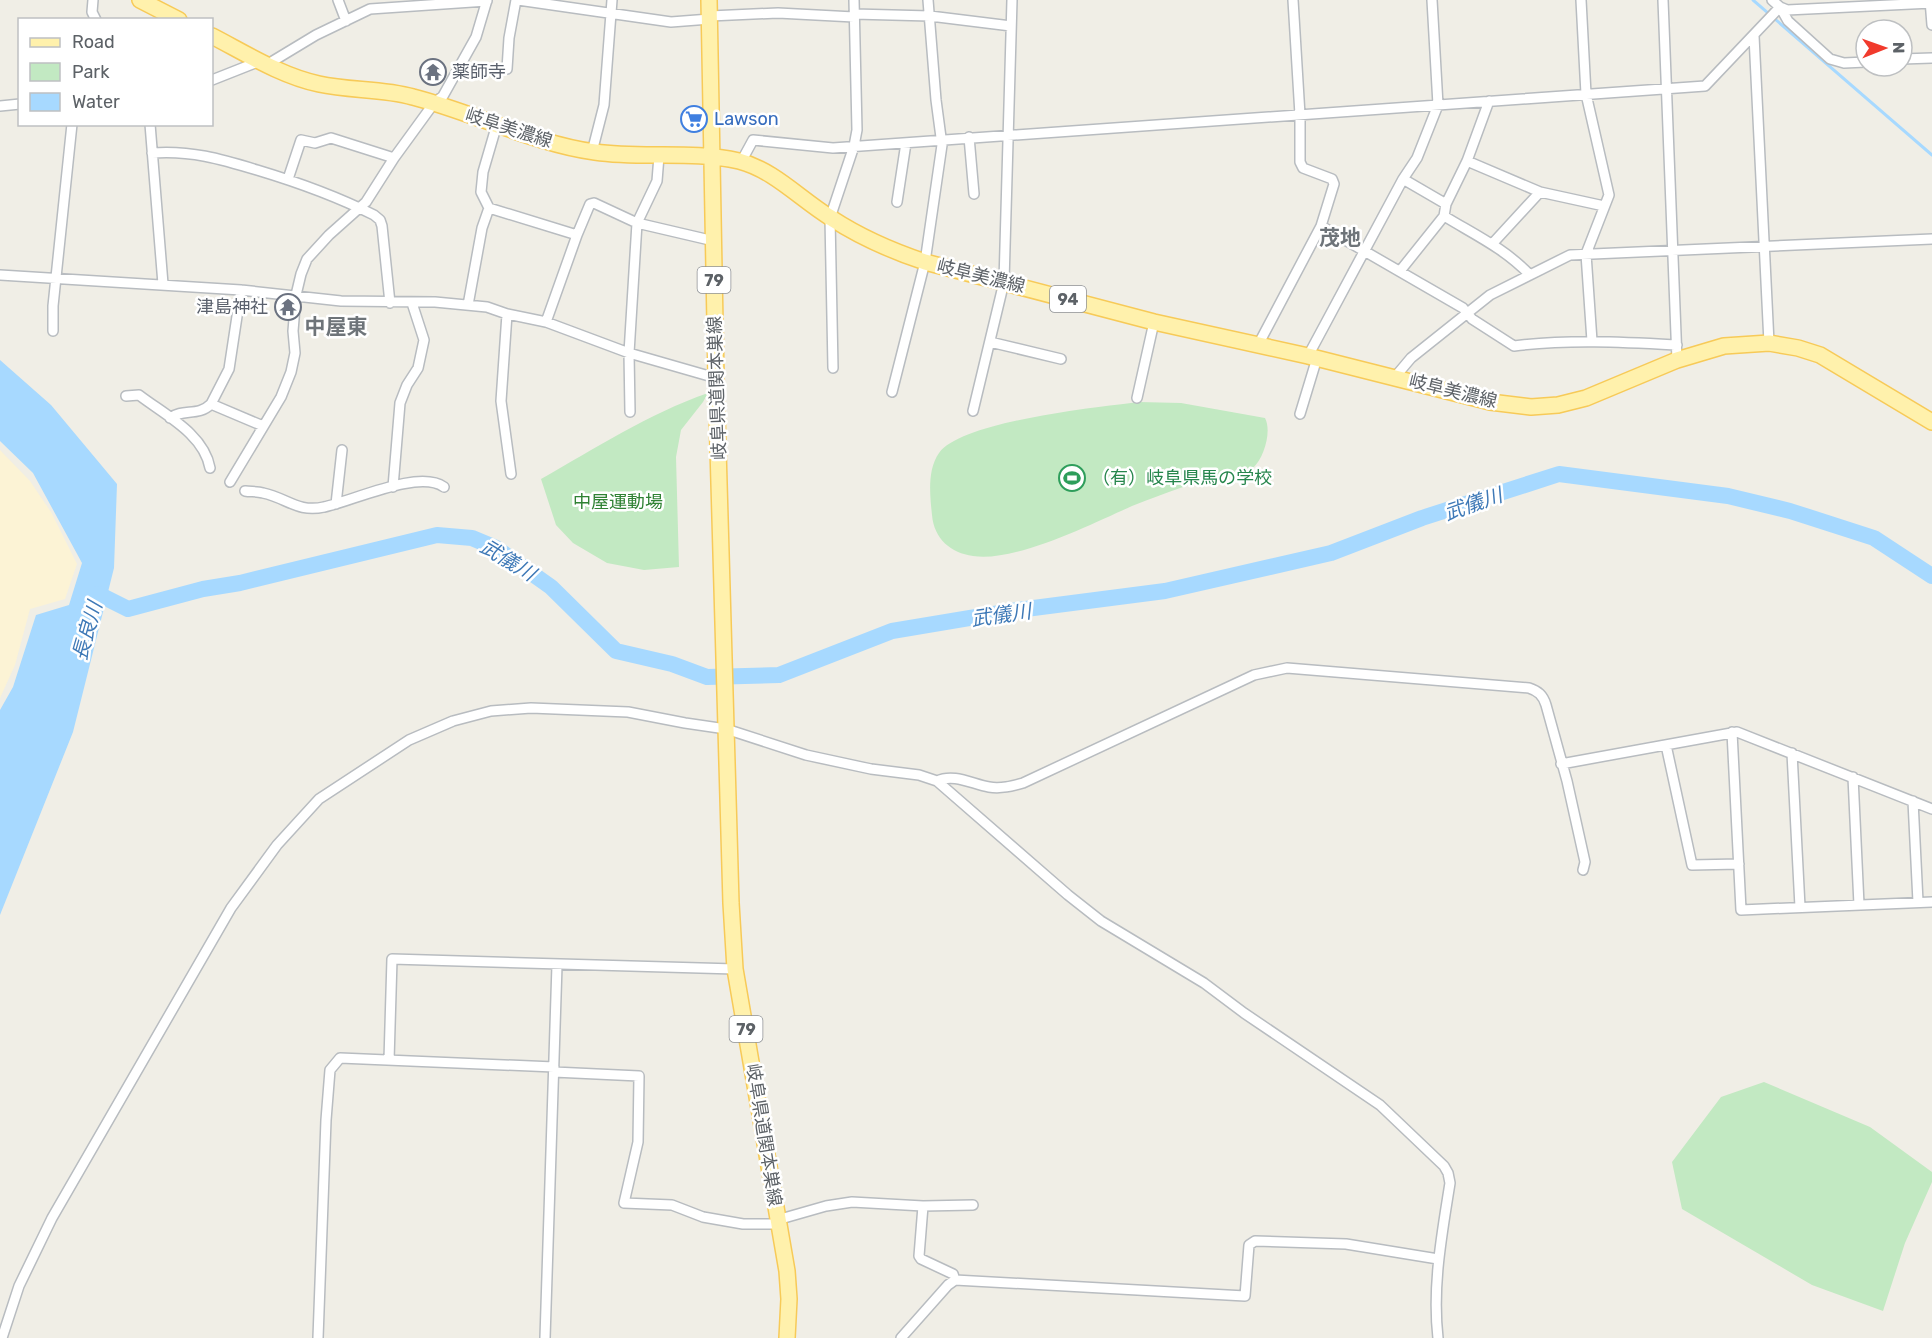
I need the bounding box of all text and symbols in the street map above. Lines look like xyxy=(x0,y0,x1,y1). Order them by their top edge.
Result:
legend xyxy=(18,18,213,126)
north arrow xyxy=(1854,18,1914,78)
text: Road xyxy=(72,31,115,53)
text: N xyxy=(1889,42,1908,54)
temple icon: 薬師寺 xyxy=(418,57,448,87)
text: Park xyxy=(72,61,110,83)
place label: 薬師寺 xyxy=(452,61,506,83)
text: Water xyxy=(72,91,120,113)
street label: 岐阜美濃線 xyxy=(463,104,555,152)
supermarket icon: Lawson xyxy=(679,104,709,134)
place label: Lawson xyxy=(714,108,779,130)
district label: 茂地 xyxy=(1319,225,1361,250)
street label: 岐阜美濃線 xyxy=(935,254,1027,298)
road number: 79 xyxy=(698,267,730,293)
road number: 94 xyxy=(1050,286,1086,312)
temple icon: 津島神社 xyxy=(273,292,303,322)
place label: 津島神社 xyxy=(196,296,268,318)
district label: 中屋東 xyxy=(305,314,368,339)
street label: 岐阜県道関本巣線 xyxy=(703,316,731,460)
street label: 岐阜美濃線 xyxy=(1407,369,1499,413)
sports icon: （有）岐阜県馬の学校 xyxy=(1057,463,1087,493)
place label: （有）岐阜県馬の学校 xyxy=(1092,467,1272,489)
water label: 武儀川 xyxy=(1441,482,1507,525)
park label: 中屋運動場 xyxy=(573,491,663,513)
water label: 武儀川 xyxy=(476,534,542,587)
water label: 長良川 xyxy=(67,597,107,663)
water label: 武儀川 xyxy=(970,599,1034,631)
road number: 79 xyxy=(730,1016,762,1042)
street label: 岐阜県道関本巣線 xyxy=(742,1062,786,1208)

